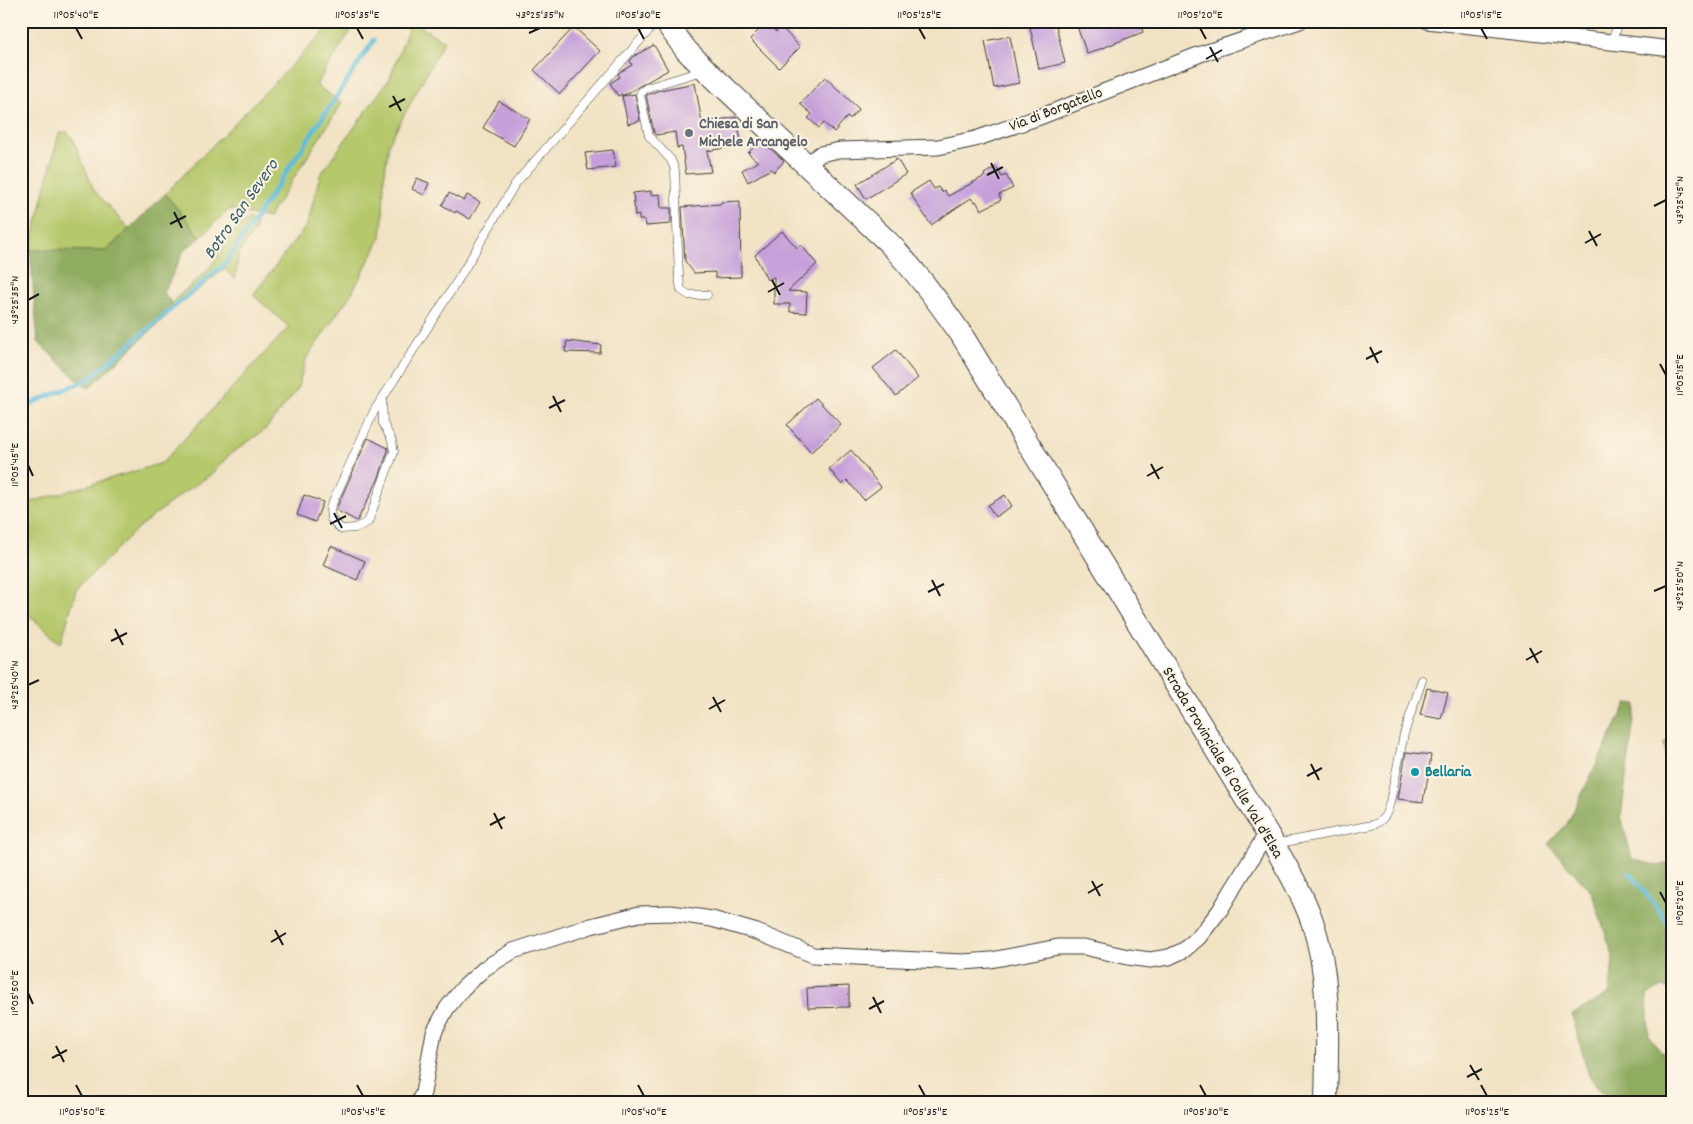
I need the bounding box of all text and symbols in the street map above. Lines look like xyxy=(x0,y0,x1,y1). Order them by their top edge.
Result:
text: 11°05'40"E xyxy=(54,7,99,24)
text: 11°05'35"E xyxy=(335,7,380,24)
text: 43°25'35"N xyxy=(516,7,564,24)
text: 11°05'30"E xyxy=(615,7,661,24)
text: 11°05'25"E xyxy=(897,7,942,24)
text: 11°05'20"E xyxy=(1177,7,1223,24)
text: 11°05'15"E xyxy=(1460,7,1502,24)
street label: Via di Borgatello xyxy=(1006,82,1106,138)
place label: Chiesa di San Michele Arcangelo xyxy=(699,113,808,154)
marker: Chiesa di San Michele Arcangelo xyxy=(683,127,695,139)
water label: Botro San Severo xyxy=(198,154,286,265)
text: 43°25'45"N xyxy=(1672,176,1689,224)
text: 43°25'35"N xyxy=(7,276,24,324)
text: 11°05'15"E xyxy=(1672,354,1689,396)
text: 11°05'45"E xyxy=(7,443,24,487)
text: 43°25'50"N xyxy=(1672,561,1689,611)
text: 43°25'40"N xyxy=(7,660,24,710)
street label: Strada Provinciale di Colle Val d'Elsa xyxy=(1156,663,1289,864)
place label: Bellaria xyxy=(1425,761,1473,784)
marker: Bellaria xyxy=(1409,766,1421,778)
text: 11°05'20"E xyxy=(1672,880,1689,926)
text: 11°05'50"E xyxy=(7,970,24,1016)
text: 11°05'50"E xyxy=(59,1104,105,1121)
text: 11°05'45"E xyxy=(341,1104,385,1121)
text: 11°05'40"E xyxy=(622,1104,667,1121)
text: 11°05'35"E xyxy=(903,1104,948,1121)
text: 11°05'30"E xyxy=(1183,1104,1229,1121)
text: 11°05'25"E xyxy=(1465,1104,1510,1121)

